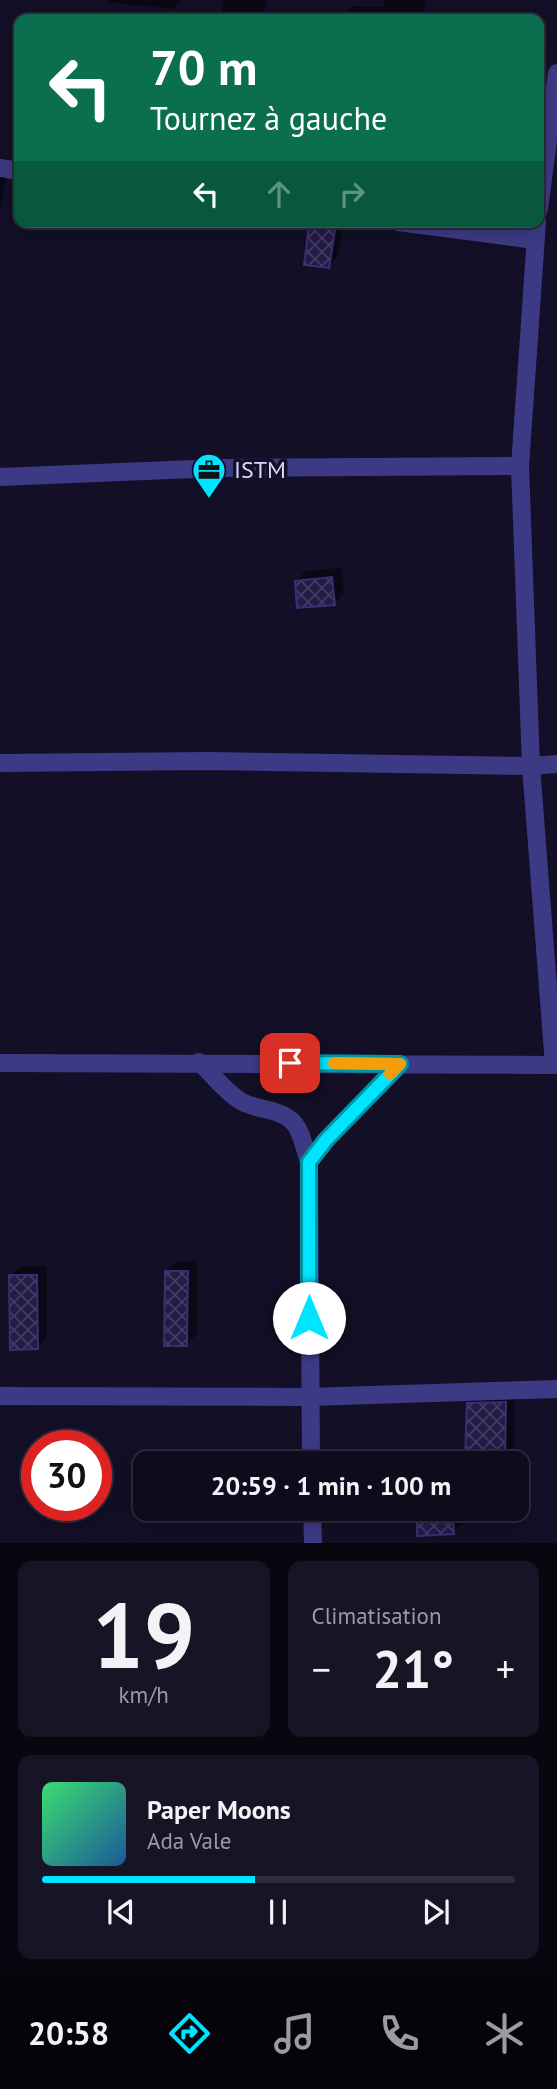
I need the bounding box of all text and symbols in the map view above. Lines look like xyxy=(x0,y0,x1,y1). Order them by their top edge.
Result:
text: 70 m xyxy=(150,35,257,99)
icon: left xyxy=(35,42,126,133)
text: Tournez à gauche xyxy=(150,97,387,139)
icon: left xyxy=(187,175,225,213)
icon: ahead xyxy=(260,175,298,213)
icon: right xyxy=(333,175,371,213)
office icon: ISTM xyxy=(190,451,228,500)
place label: ISTM xyxy=(234,454,286,485)
pin xyxy=(260,1033,320,1093)
icon: arrive xyxy=(271,1044,309,1082)
position arrow xyxy=(272,1281,346,1355)
speed limit sign: 30 xyxy=(21,1430,112,1521)
text: 20:59 · 1 min · 100 m xyxy=(211,1469,451,1502)
text: 19 xyxy=(92,1575,195,1693)
text: Climatisation xyxy=(312,1601,442,1630)
text: 21° xyxy=(372,1635,454,1702)
text: − xyxy=(312,1644,331,1693)
text: + xyxy=(496,1644,515,1693)
text: km/h xyxy=(119,1680,169,1709)
text: Paper Moons xyxy=(147,1793,291,1826)
text: Ada Vale xyxy=(147,1826,231,1855)
icon: previous xyxy=(102,1893,140,1931)
icon: pause xyxy=(259,1893,297,1931)
icon: next xyxy=(417,1893,455,1931)
icon: directions xyxy=(165,2009,214,2058)
icon: music xyxy=(270,2009,319,2058)
icon: phone xyxy=(375,2009,424,2058)
icon: climate xyxy=(480,2009,529,2058)
text: 20:58 xyxy=(28,2012,109,2054)

